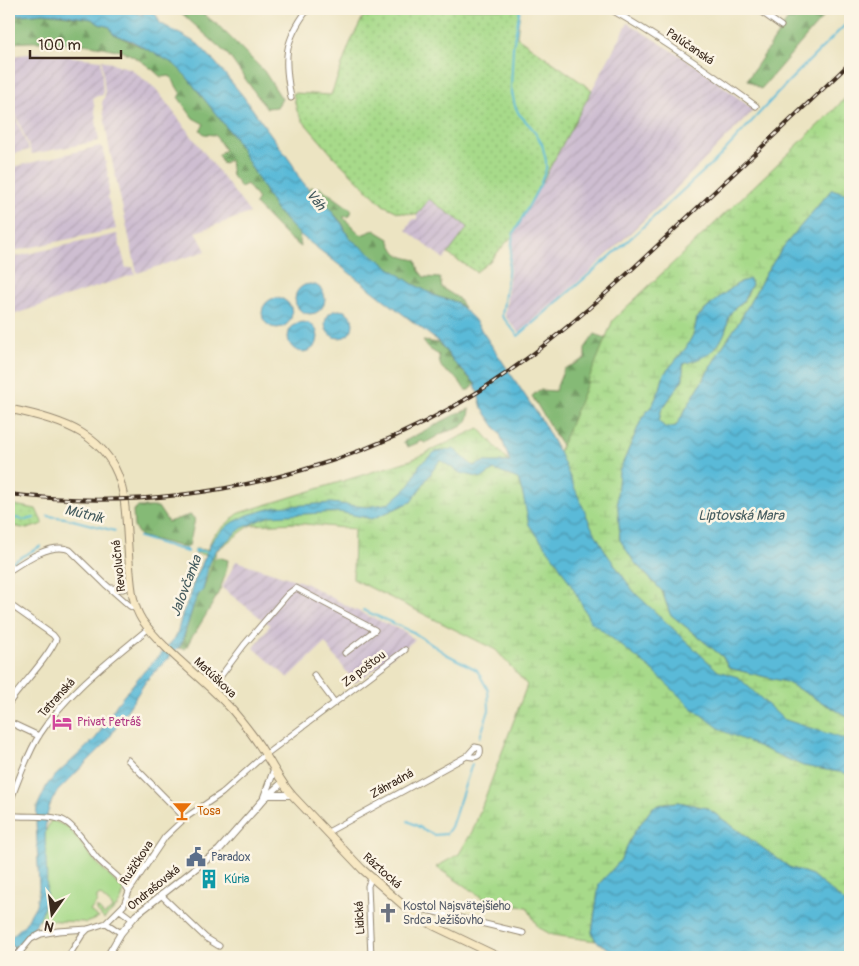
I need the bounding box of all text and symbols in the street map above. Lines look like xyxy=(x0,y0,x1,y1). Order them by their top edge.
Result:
street label: Palúčanská xyxy=(663,25,717,69)
scale bar xyxy=(30,28,121,60)
text: 100 m xyxy=(38,36,81,55)
water label: Váh xyxy=(303,186,330,215)
water label: Mútnik xyxy=(63,501,106,527)
water label: Liptovská Mara xyxy=(698,507,786,524)
street label: Revolučná xyxy=(109,539,129,593)
water label: Jalovčanka xyxy=(167,552,206,619)
street label: Za poštou xyxy=(339,648,389,690)
street label: Matúškova xyxy=(191,655,240,702)
street label: Tatranská xyxy=(35,675,79,721)
hotel icon: Privat Petráš xyxy=(51,711,73,733)
place label: Privat Petráš xyxy=(77,715,141,730)
street label: Záhradná xyxy=(368,766,417,802)
bar icon: Tosa xyxy=(171,800,193,822)
place label: Tosa xyxy=(197,804,221,819)
street label: Ružičkova xyxy=(117,838,157,888)
public building icon: Paradox xyxy=(185,846,207,868)
place label: Paradox xyxy=(211,850,251,865)
street label: Ráztocká xyxy=(360,850,405,892)
street label: Ondrašovská xyxy=(125,862,184,914)
building icon: Kúria xyxy=(198,868,220,890)
place label: Kúria xyxy=(224,872,250,887)
north arrow xyxy=(28,888,78,938)
place label: Kostol Najsvätejšieho Srdca Ježišovho xyxy=(403,899,511,928)
street label: Lidická xyxy=(352,900,368,935)
church icon: Kostol Najsvätejšieho Srdca Ježišovho xyxy=(377,902,399,924)
text: N xyxy=(42,917,56,936)

